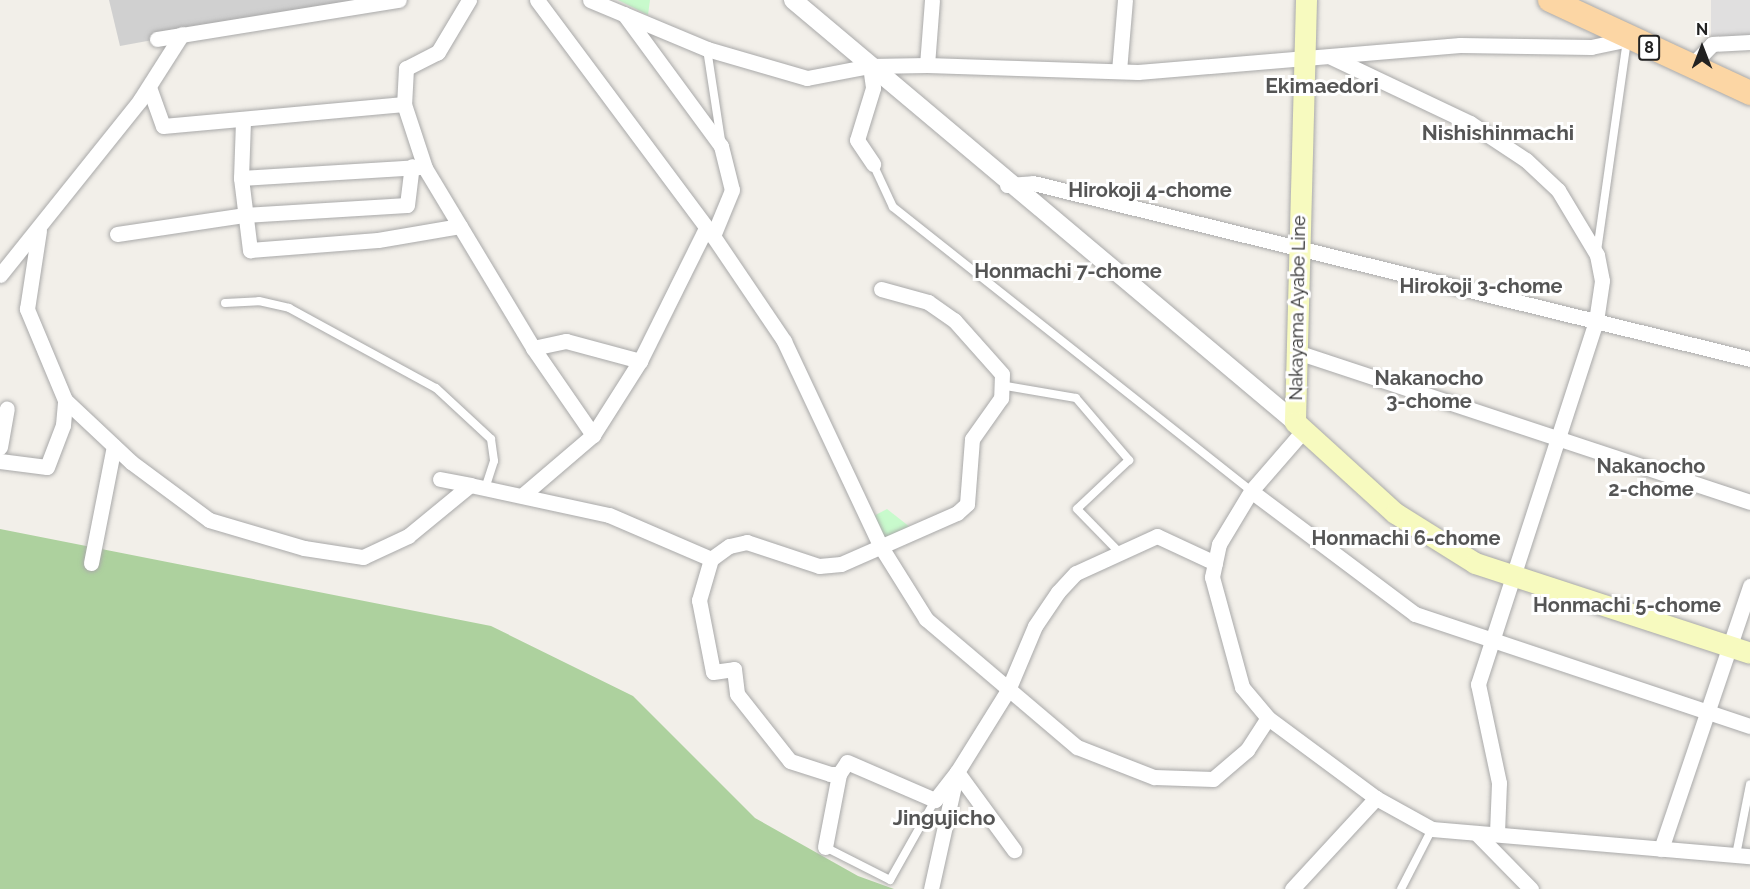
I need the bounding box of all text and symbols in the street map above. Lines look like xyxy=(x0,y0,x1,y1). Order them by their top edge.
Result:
north arrow xyxy=(1672,18,1732,78)
text: N xyxy=(1696,20,1708,39)
road number: 8 xyxy=(1637,35,1661,61)
district label: Ekimaedori xyxy=(1265,73,1379,99)
district label: Nishishinmachi xyxy=(1422,120,1574,146)
district label: Hirokoji 4-chome xyxy=(1068,178,1232,202)
street label: Nakayama Ayabe Line xyxy=(1286,215,1310,401)
district label: Honmachi 7-chome xyxy=(974,259,1162,283)
district label: Hirokoji 3-chome xyxy=(1399,274,1563,298)
district label: Nakanocho 3-chome xyxy=(1375,366,1483,413)
district label: Nakanocho 2-chome xyxy=(1597,454,1705,501)
district label: Honmachi 6-chome xyxy=(1312,526,1500,550)
district label: Honmachi 5-chome xyxy=(1533,593,1721,617)
district label: Jingujicho xyxy=(893,805,995,831)

